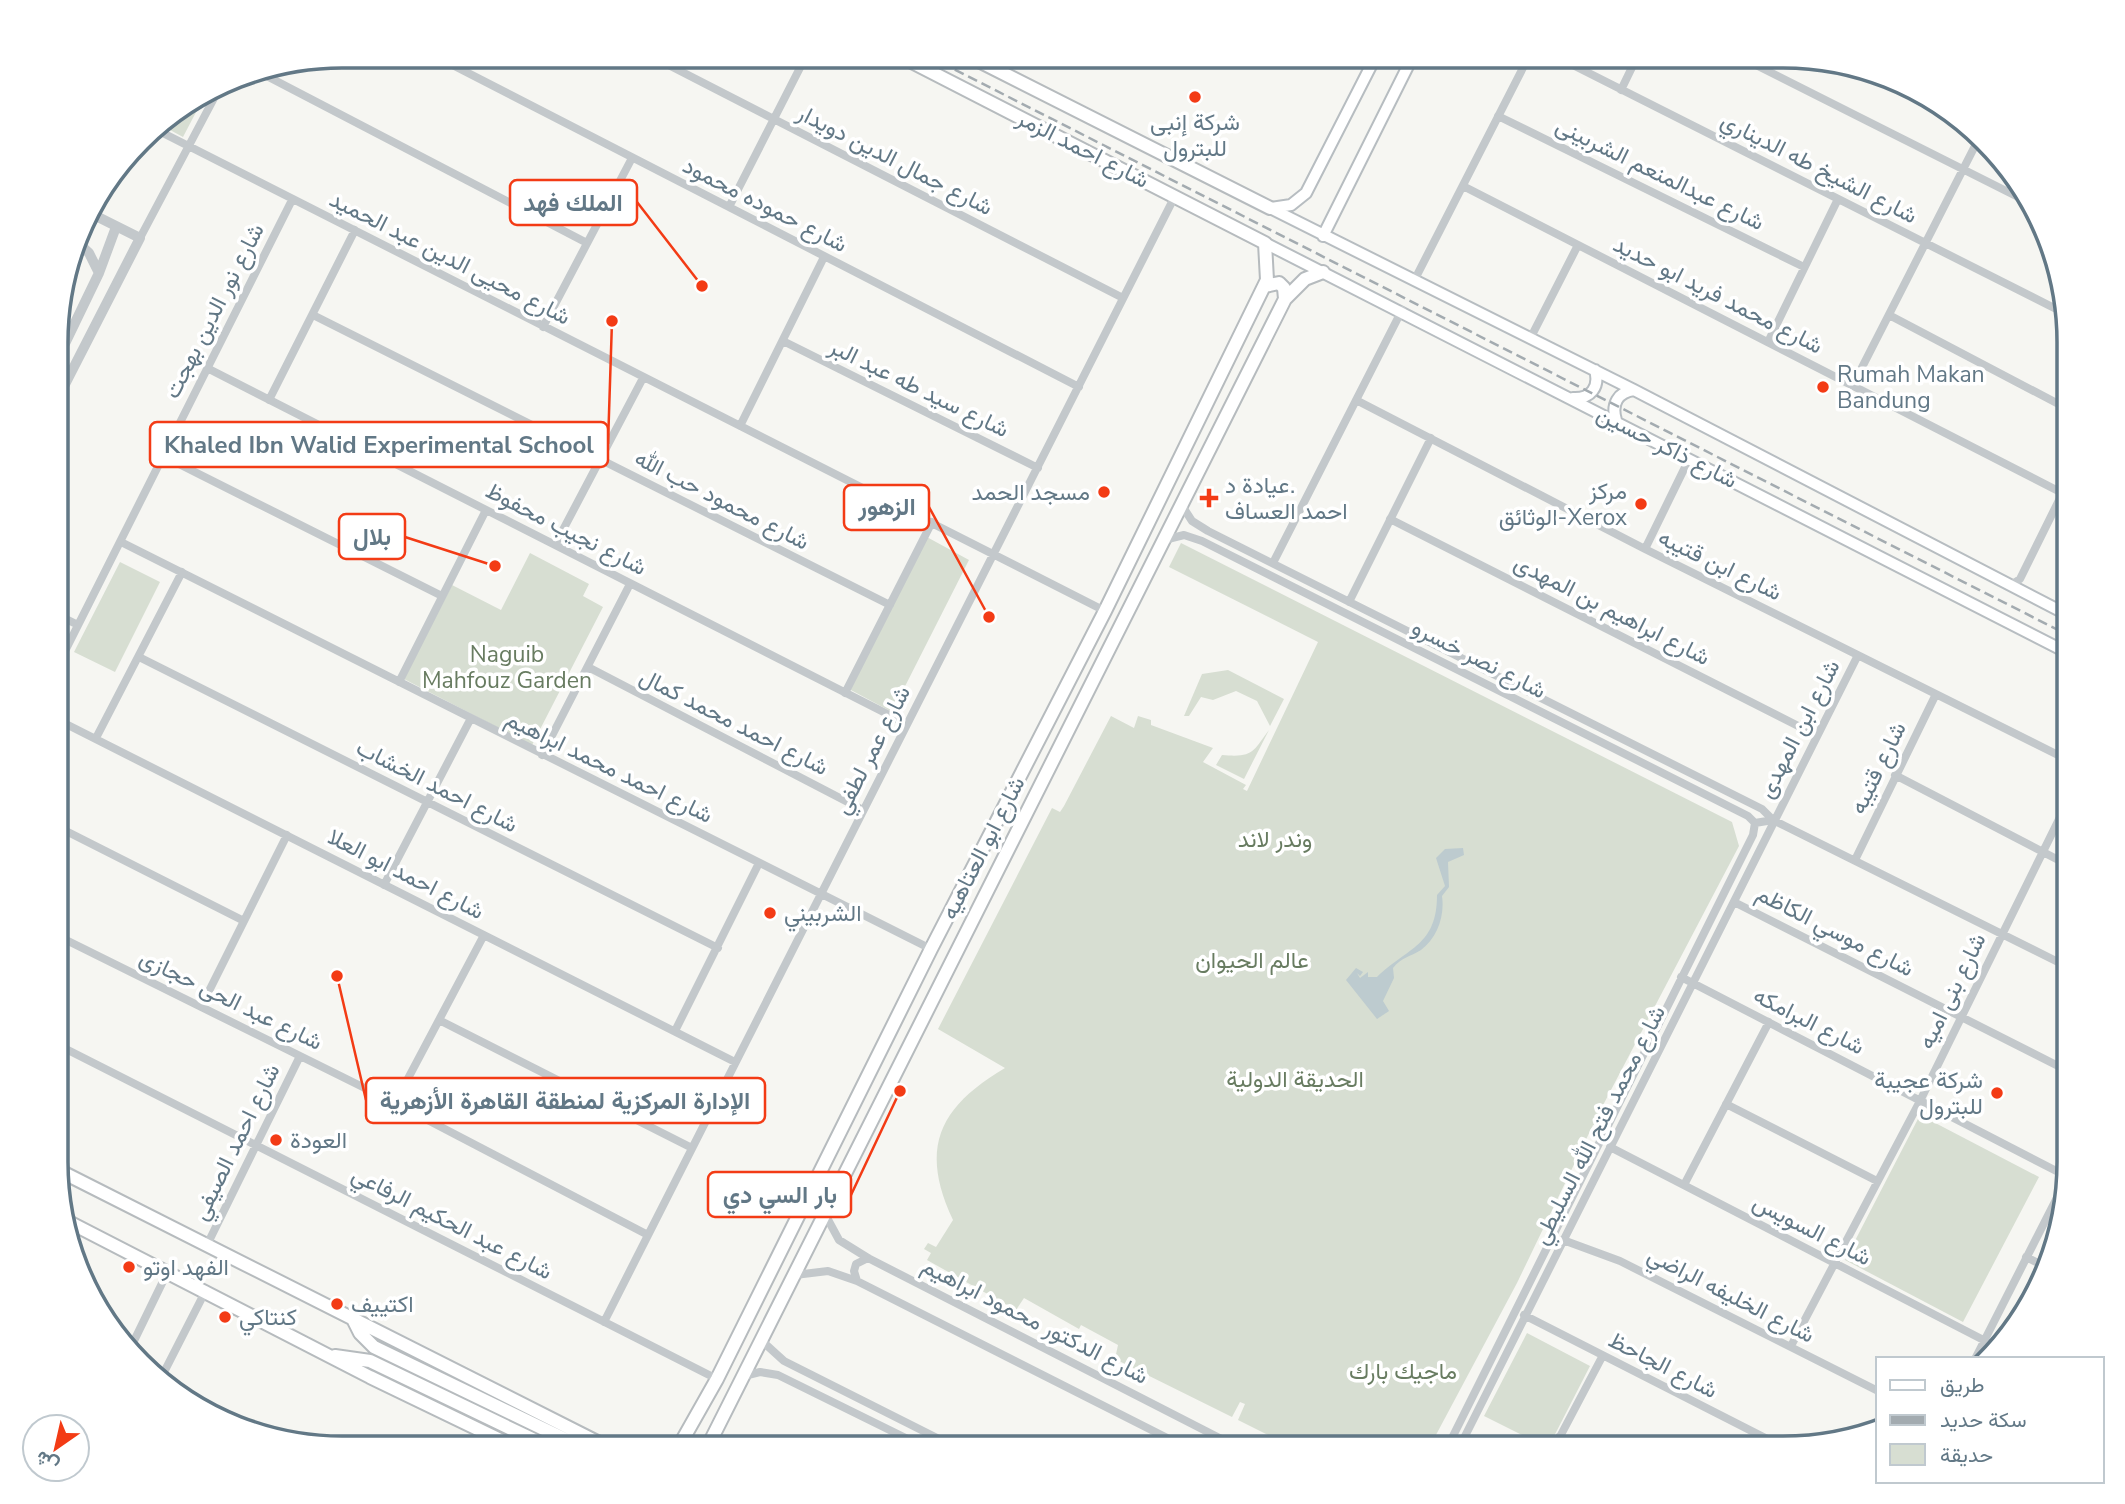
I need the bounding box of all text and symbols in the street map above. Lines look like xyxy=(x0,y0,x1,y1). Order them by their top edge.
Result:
marker: شركة إنبى للبترول xyxy=(1187,89,1203,105)
street label: شارع جمال الدين دويدار xyxy=(791,97,998,223)
street label: شارع احمد الزمر xyxy=(1011,102,1154,196)
street label: شارع الشيخ طه الديناري xyxy=(1714,105,1923,234)
place label: شركة إنبى للبترول xyxy=(1150,107,1240,164)
street label: شارع عبدالمنعم الشربينى xyxy=(1551,110,1769,238)
street label: شارع حموده محمود xyxy=(677,150,853,260)
callout: الملك فهد xyxy=(510,180,637,225)
street label: شارع محيى الدين عبد الحميد xyxy=(324,184,576,332)
text: الملك فهد xyxy=(523,187,623,219)
street label: شارع نور الدين بهجت xyxy=(156,218,272,404)
street label: شارع محمد فريد ابو حديد xyxy=(1608,229,1828,361)
street label: شارع سيد طه عبد البر xyxy=(823,331,1014,445)
place label: Rumah Makan Bandung xyxy=(1837,359,1985,416)
marker: Rumah Makan Bandung xyxy=(1815,379,1831,395)
street label: شارع ذاكر حسين xyxy=(1591,398,1743,496)
callout: Khaled Ibn Walid Experimental School xyxy=(150,422,608,467)
text: Khaled Ibn Walid Experimental School xyxy=(164,429,594,461)
street label: شارع محمود حب الله xyxy=(629,443,815,557)
place label: عيادة د. احمد العساف xyxy=(1225,470,1348,527)
street label: شارع نجيب محفوظ xyxy=(480,475,652,583)
place label: مركز الوثائق-Xerox xyxy=(1499,476,1627,533)
place label: مسجد الحمد xyxy=(971,477,1090,508)
marker: مسجد الحمد xyxy=(1096,484,1112,500)
callout: الزهور xyxy=(844,485,929,530)
marker: عيادة د. احمد العساف xyxy=(1199,488,1219,508)
text: الزهور xyxy=(857,491,916,523)
marker: مركز الوثائق-Xerox xyxy=(1633,496,1649,512)
callout: بلال xyxy=(339,514,405,559)
text: بلال xyxy=(353,521,391,553)
street label: شارع ابن قتيبه xyxy=(1653,522,1787,608)
street label: شارع ابراهيم بن المهدى xyxy=(1509,547,1715,673)
street label: شارع نصر خسرو xyxy=(1407,612,1551,706)
park label: Naguib Mahfouz Garden xyxy=(422,639,592,696)
street label: شارع ابن المهدى xyxy=(1751,654,1847,804)
street label: شارع احمد محمد كمال xyxy=(634,661,834,783)
street label: شارع عمر لطفي xyxy=(826,680,920,821)
street label: شارع احمد محمد ابراهيم xyxy=(500,703,718,831)
street label: شارع قتيبه xyxy=(1842,717,1914,819)
street label: شارع احمد الخشاب xyxy=(351,732,523,840)
street label: شارع ابو العتاهيه xyxy=(934,771,1032,925)
street label: شارع احمد ابو العلا xyxy=(323,821,489,927)
park label: وندر لاند xyxy=(1238,824,1312,855)
street label: شارع موسي الكاظم xyxy=(1750,878,1919,987)
place label: الشربيني xyxy=(784,898,862,932)
marker: الشربيني xyxy=(762,905,778,921)
street label: شارع بنى اميه xyxy=(1911,928,1993,1054)
street label: شارع عبد الحى حجازى xyxy=(134,942,328,1058)
park label: عالم الحيوان xyxy=(1195,945,1309,976)
street label: شارع البرامكه xyxy=(1748,980,1870,1062)
street label: شارع محمد فتح الله السليطي xyxy=(1525,1000,1675,1251)
street label: شارع احمد الصيفي xyxy=(185,1058,290,1227)
park label: الحديقة الدولية xyxy=(1226,1064,1364,1095)
place label: شركة عجيبة للبترول xyxy=(1874,1065,1983,1122)
callout: الإدارة المركزية لمنطقة القاهرة الأزهرية xyxy=(366,1078,765,1123)
text: الإدارة المركزية لمنطقة القاهرة الأزهرية xyxy=(380,1085,750,1117)
marker: شركة عجيبة للبترول xyxy=(1989,1085,2005,1101)
place label: العودة xyxy=(290,1125,347,1156)
marker: العودة xyxy=(268,1132,284,1148)
street label: شارع عبد الحكيم الرفاعي xyxy=(345,1159,558,1290)
callout: بار السي دي xyxy=(708,1172,851,1217)
text: بار السي دي xyxy=(723,1179,837,1215)
street label: شارع السويس xyxy=(1747,1187,1877,1273)
street label: شارع الخليفه الراضي xyxy=(1641,1240,1820,1353)
street label: شارع الدكتور محمود ابراهيم xyxy=(916,1250,1154,1392)
place label: الفهد اوتو xyxy=(143,1252,229,1283)
marker: الفهد اوتو xyxy=(121,1259,137,1275)
place label: اكتييف xyxy=(351,1289,414,1320)
marker: اكتييف xyxy=(329,1296,345,1312)
place label: كنتاكي xyxy=(239,1302,297,1336)
marker: كنتاكي xyxy=(217,1309,233,1325)
street label: شارع الجاحظ xyxy=(1603,1324,1723,1406)
park label: ماجيك بارك xyxy=(1349,1356,1457,1387)
legend xyxy=(1876,1357,2104,1483)
text: طريق xyxy=(1940,1371,1985,1399)
text: سكة حديد xyxy=(1940,1406,2027,1434)
north arrow xyxy=(21,1413,91,1483)
text: حديقة xyxy=(1940,1441,1993,1469)
text: ش xyxy=(30,1444,64,1478)

